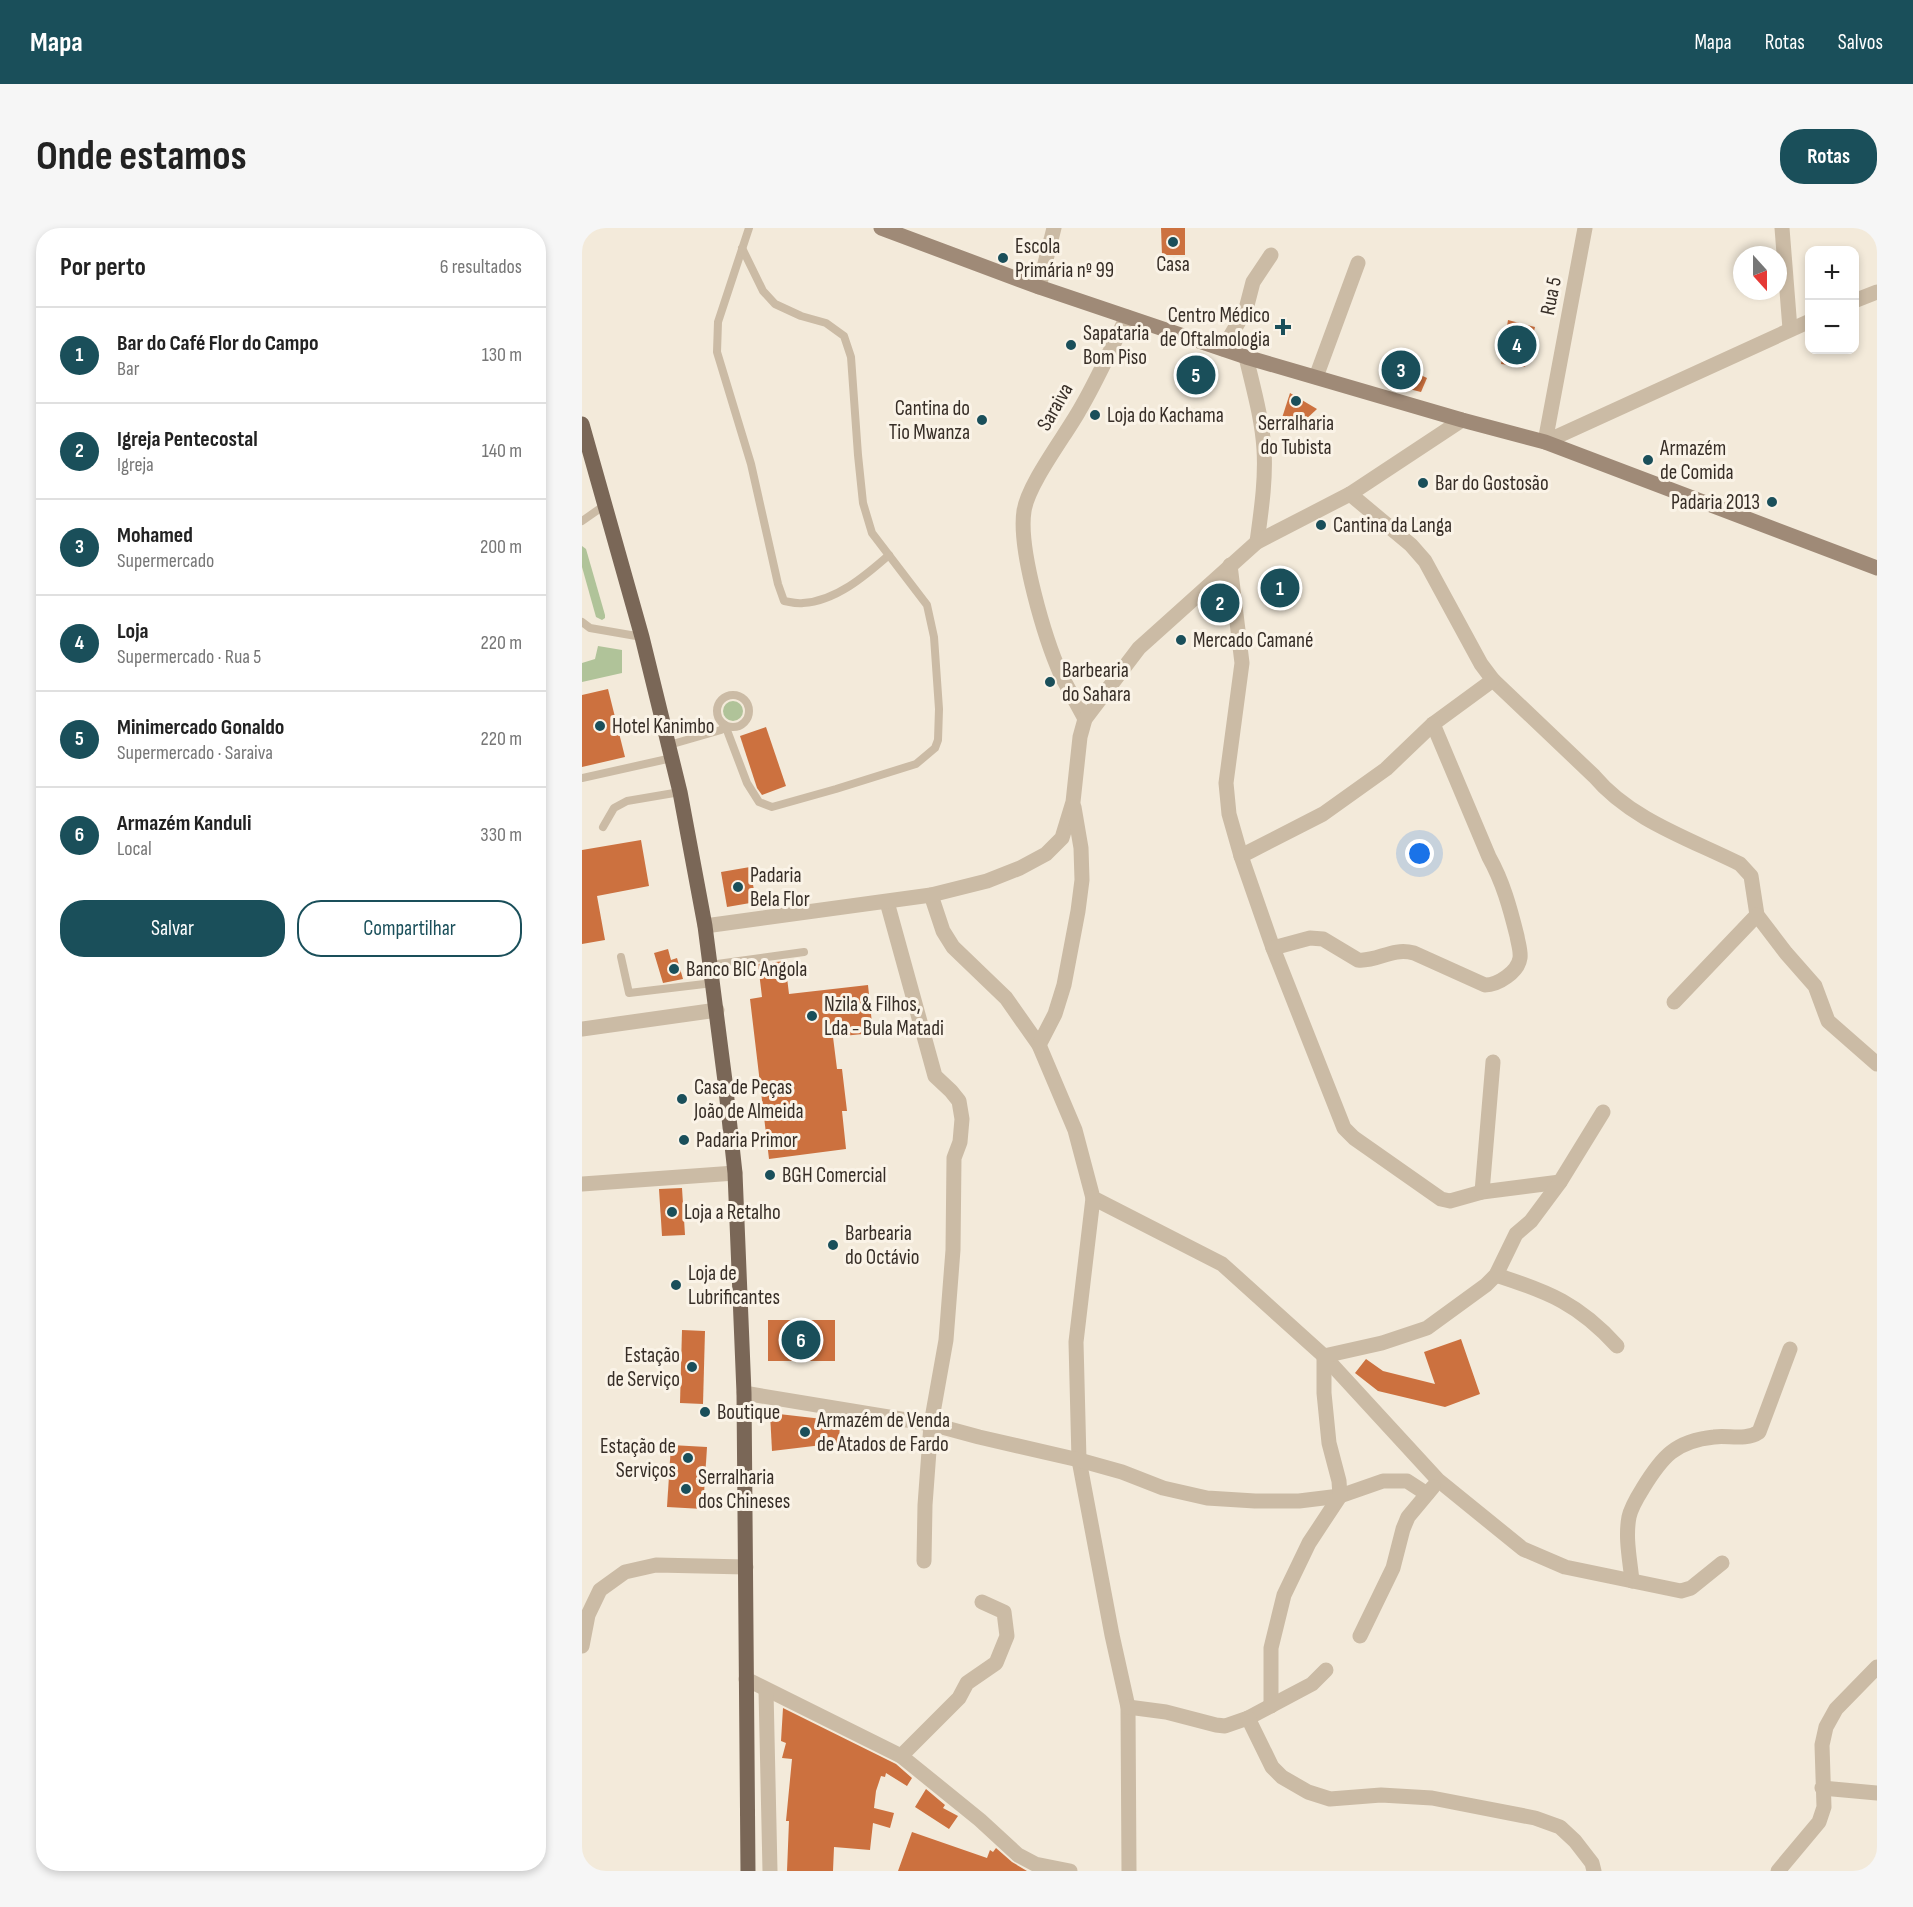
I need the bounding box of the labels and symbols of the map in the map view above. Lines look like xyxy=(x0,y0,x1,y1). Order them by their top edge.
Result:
place label: Escola Primária nº 99 xyxy=(1015,234,1114,283)
marker: Casa xyxy=(1166,235,1180,249)
north arrow xyxy=(1733,246,1787,300)
marker: Escola Primária nº 99 xyxy=(996,251,1010,265)
place label: Casa xyxy=(1156,252,1190,277)
street label: Rua 5 xyxy=(1535,275,1567,317)
place label: Centro Médico de Oftalmologia xyxy=(1160,303,1270,352)
marker: Centro Médico de Oftalmologia xyxy=(1274,318,1292,336)
place label: Sapataria Bom Piso xyxy=(1083,321,1149,370)
pin: 4 xyxy=(1498,322,1536,368)
marker: Sapataria Bom Piso xyxy=(1064,338,1078,352)
pin: 3 xyxy=(1382,348,1420,392)
pin: 5 xyxy=(1176,352,1216,398)
street label: Saraiva xyxy=(1032,379,1078,435)
marker: Serralharia do Tubista xyxy=(1289,394,1303,408)
place label: Cantina do Tio Mwanza xyxy=(889,396,970,445)
place label: Loja do Kachama xyxy=(1107,403,1224,428)
marker: Loja do Kachama xyxy=(1088,408,1102,422)
place label: Serralharia do Tubista xyxy=(1258,411,1334,460)
marker: Cantina do Tio Mwanza xyxy=(975,413,989,427)
place label: Armazém de Comida xyxy=(1659,436,1733,485)
marker: Armazém de Comida xyxy=(1641,453,1655,467)
place label: Bar do Gostosão xyxy=(1435,471,1549,496)
marker: Bar do Gostosão xyxy=(1416,476,1430,490)
place label: Padaria 2013 xyxy=(1671,490,1760,515)
marker: Padaria 2013 xyxy=(1765,495,1779,509)
place label: Cantina da Langa xyxy=(1333,513,1452,538)
marker: Cantina da Langa xyxy=(1314,518,1328,532)
pin: 1 xyxy=(1260,566,1300,610)
pin: 2 xyxy=(1200,580,1240,626)
place label: Mercado Camané xyxy=(1193,628,1314,653)
marker: Mercado Camané xyxy=(1174,633,1188,647)
place label: Barbearia do Sahara xyxy=(1062,658,1131,707)
marker: Barbearia do Sahara xyxy=(1043,675,1057,689)
place label: Hotel Kanimbo xyxy=(612,714,715,739)
marker: Hotel Kanimbo xyxy=(593,719,607,733)
your location xyxy=(1405,839,1434,868)
place label: Padaria Bela Flor xyxy=(750,863,810,912)
marker: Padaria Bela Flor xyxy=(731,880,745,894)
place label: Banco BIC Angola xyxy=(686,957,807,982)
marker: Banco BIC Angola xyxy=(667,962,681,976)
place label: Nzila & Filhos, Lda - Bula Matadi xyxy=(824,992,944,1041)
marker: Nzila & Filhos, Lda - Bula Matadi xyxy=(805,1009,819,1023)
place label: Casa de Peças João de Almeida xyxy=(693,1075,804,1124)
marker: Casa de Peças João de Almeida xyxy=(675,1092,689,1106)
place label: Padaria Primor xyxy=(696,1128,798,1153)
marker: Padaria Primor xyxy=(677,1133,691,1147)
place label: BGH Comercial xyxy=(782,1163,887,1188)
marker: BGH Comercial xyxy=(763,1168,777,1182)
place label: Loja a Retalho xyxy=(684,1200,781,1225)
marker: Loja a Retalho xyxy=(665,1205,679,1219)
place label: Barbearia do Octávio xyxy=(845,1221,919,1270)
marker: Barbearia do Octávio xyxy=(826,1238,840,1252)
place label: Loja de Lubrificantes xyxy=(688,1261,780,1310)
marker: Loja de Lubrificantes xyxy=(669,1278,683,1292)
pin: 6 xyxy=(782,1318,820,1362)
place label: Estação de Serviço xyxy=(607,1343,680,1392)
marker: Estação de Serviço xyxy=(685,1360,699,1374)
place label: Boutique xyxy=(717,1400,780,1425)
marker: Boutique xyxy=(698,1405,712,1419)
place label: Armazém de Venda de Atados de Fardo xyxy=(816,1408,950,1457)
marker: Armazém de Venda de Atados de Fardo xyxy=(798,1425,812,1439)
place label: Estação de Serviços xyxy=(600,1434,676,1483)
marker: Estação de Serviços xyxy=(681,1451,695,1465)
place label: Serralharia dos Chineses xyxy=(698,1465,790,1514)
marker: Serralharia dos Chineses xyxy=(679,1482,693,1496)

